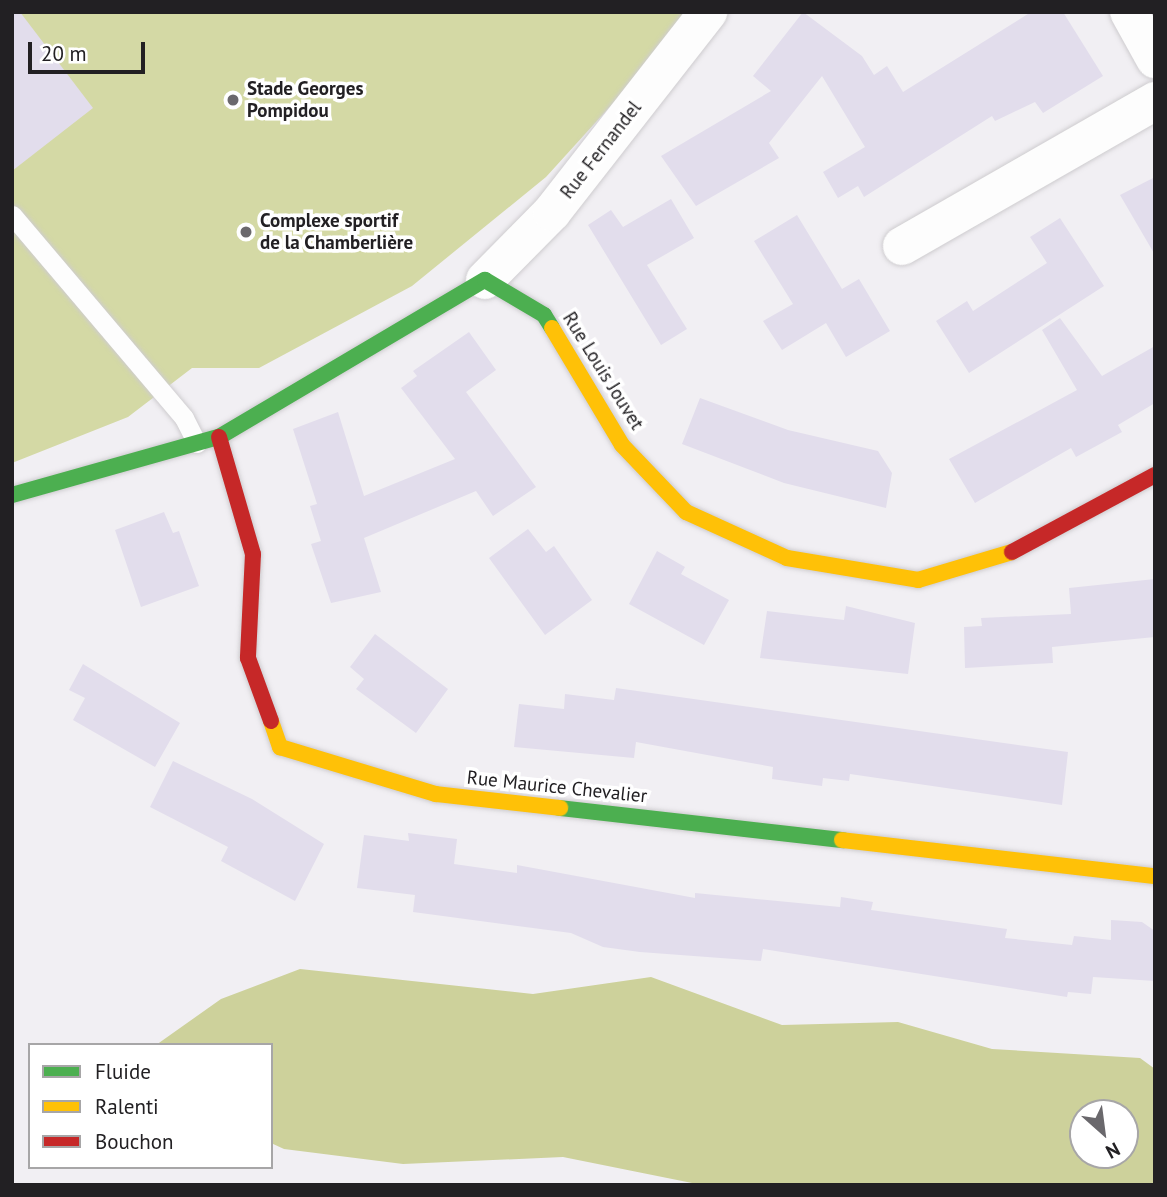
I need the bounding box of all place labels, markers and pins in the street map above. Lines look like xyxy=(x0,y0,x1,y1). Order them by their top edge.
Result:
place label: Stade Georges Pompidou xyxy=(247,78,364,122)
marker: Stade Georges Pompidou xyxy=(225,92,241,108)
place label: Complexe sportif de la Chamberlière xyxy=(260,210,413,254)
marker: Complexe sportif de la Chamberlière xyxy=(238,224,254,240)

